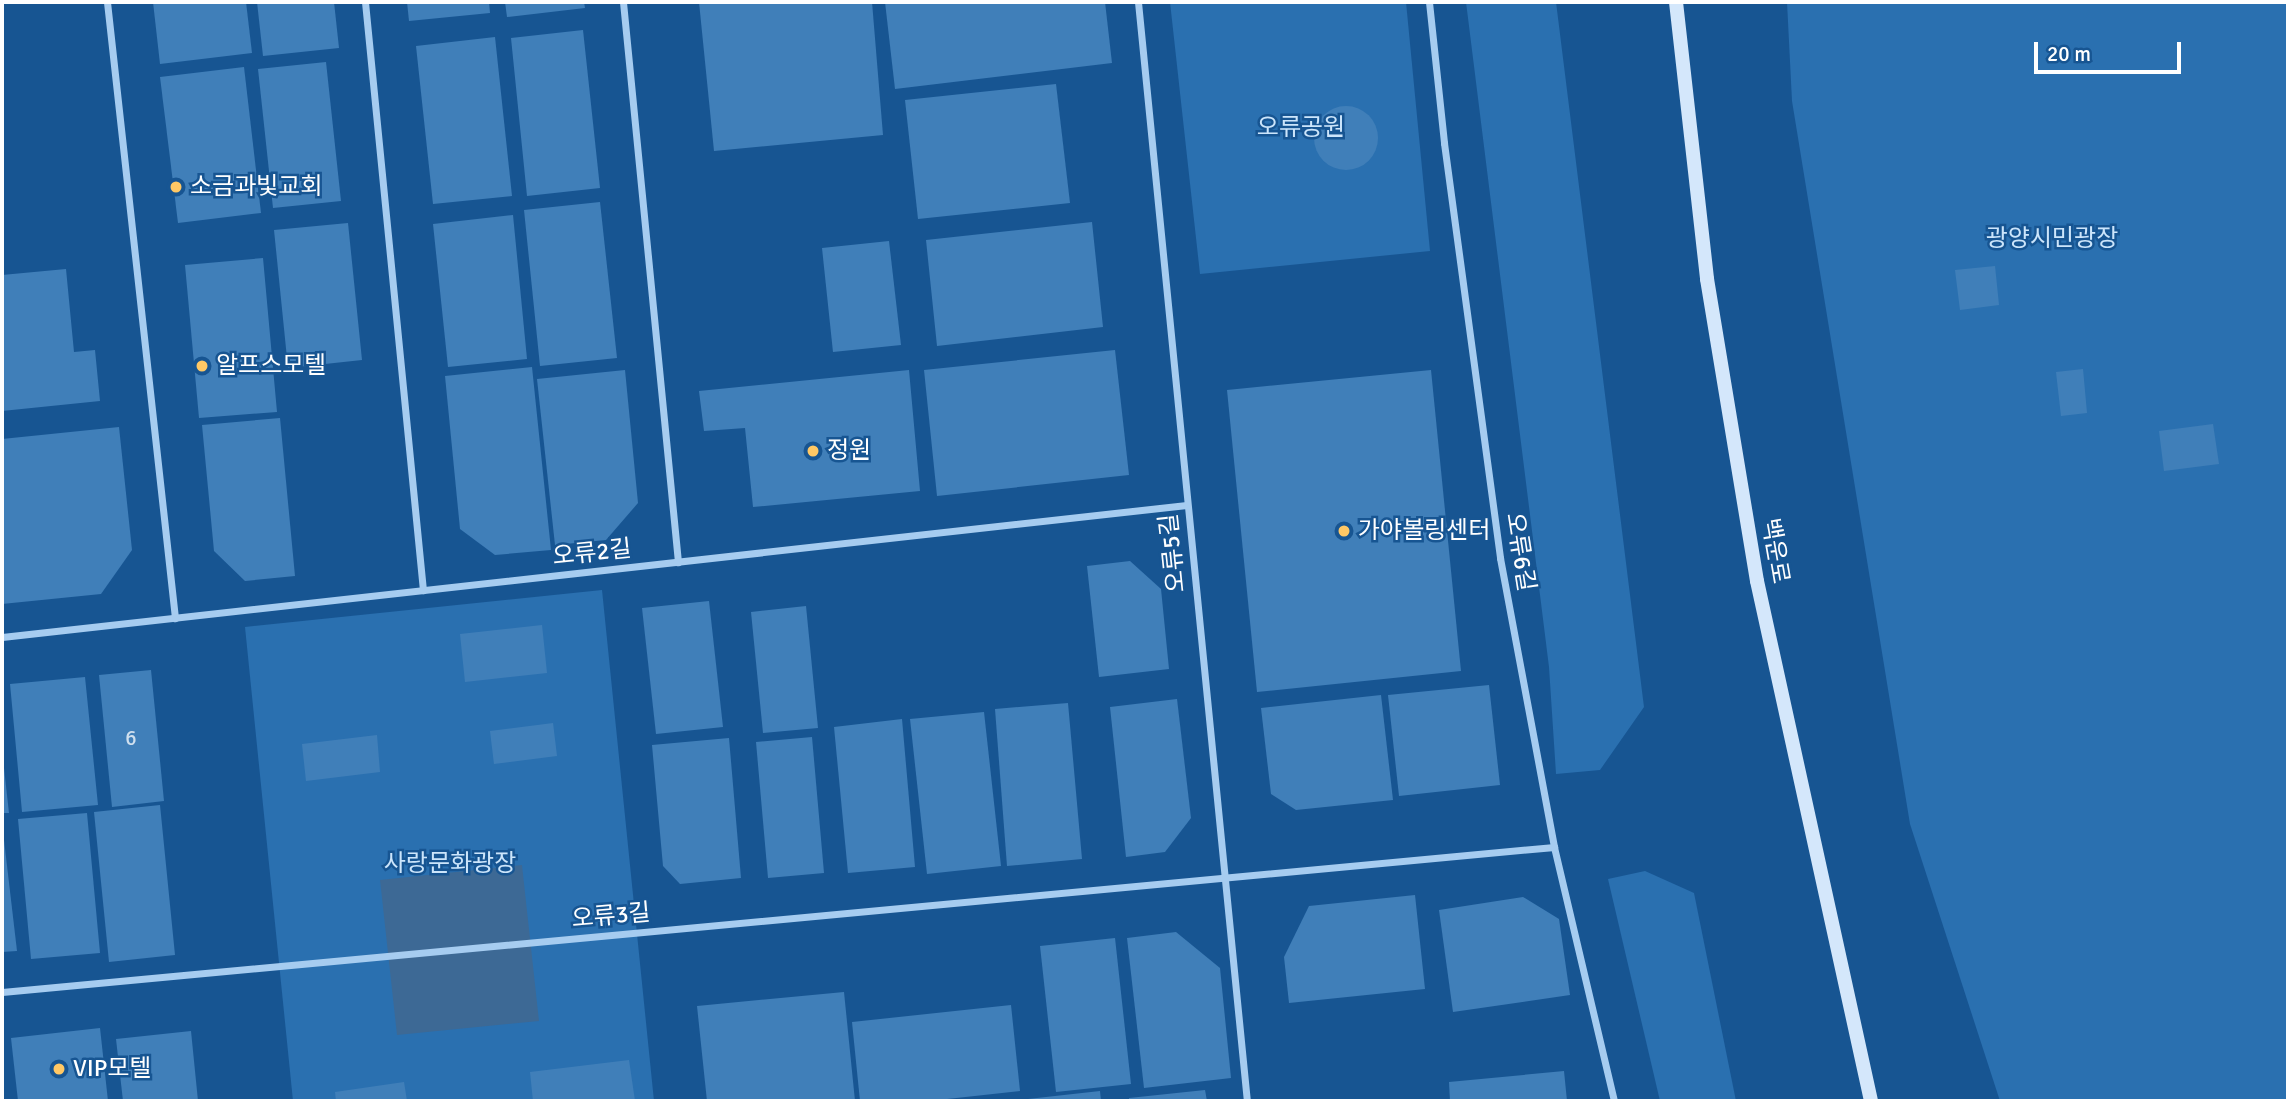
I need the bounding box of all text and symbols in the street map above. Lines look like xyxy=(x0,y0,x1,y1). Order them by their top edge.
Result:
scale bar xyxy=(2038,28,2185,72)
text: 20 m xyxy=(2047,41,2091,67)
park label: 오류공원 xyxy=(1257,114,1345,142)
place label: 소금과빛교회 xyxy=(190,173,322,201)
marker: 소금과빛교회 xyxy=(168,179,184,195)
park label: 광양시민광장 xyxy=(1986,225,2118,253)
place label: 알프스모텔 xyxy=(216,352,326,380)
marker: 알프스모텔 xyxy=(194,358,210,374)
place label: 정원 xyxy=(827,437,871,465)
marker: 정원 xyxy=(805,443,821,459)
street label: 오류6길 xyxy=(1500,511,1540,593)
street label: 오류5길 xyxy=(1155,512,1191,594)
street label: 백운로 xyxy=(1755,516,1795,586)
place label: 가야볼링센터 xyxy=(1358,517,1490,545)
marker: 가야볼링센터 xyxy=(1336,523,1352,539)
street label: 오류2길 xyxy=(551,535,633,571)
house number: 6 xyxy=(125,725,137,751)
park label: 사랑문화광장 xyxy=(384,850,516,878)
street label: 오류3길 xyxy=(570,898,652,934)
place label: VIP모텔 xyxy=(73,1055,152,1083)
marker: VIP모텔 xyxy=(51,1061,67,1077)

